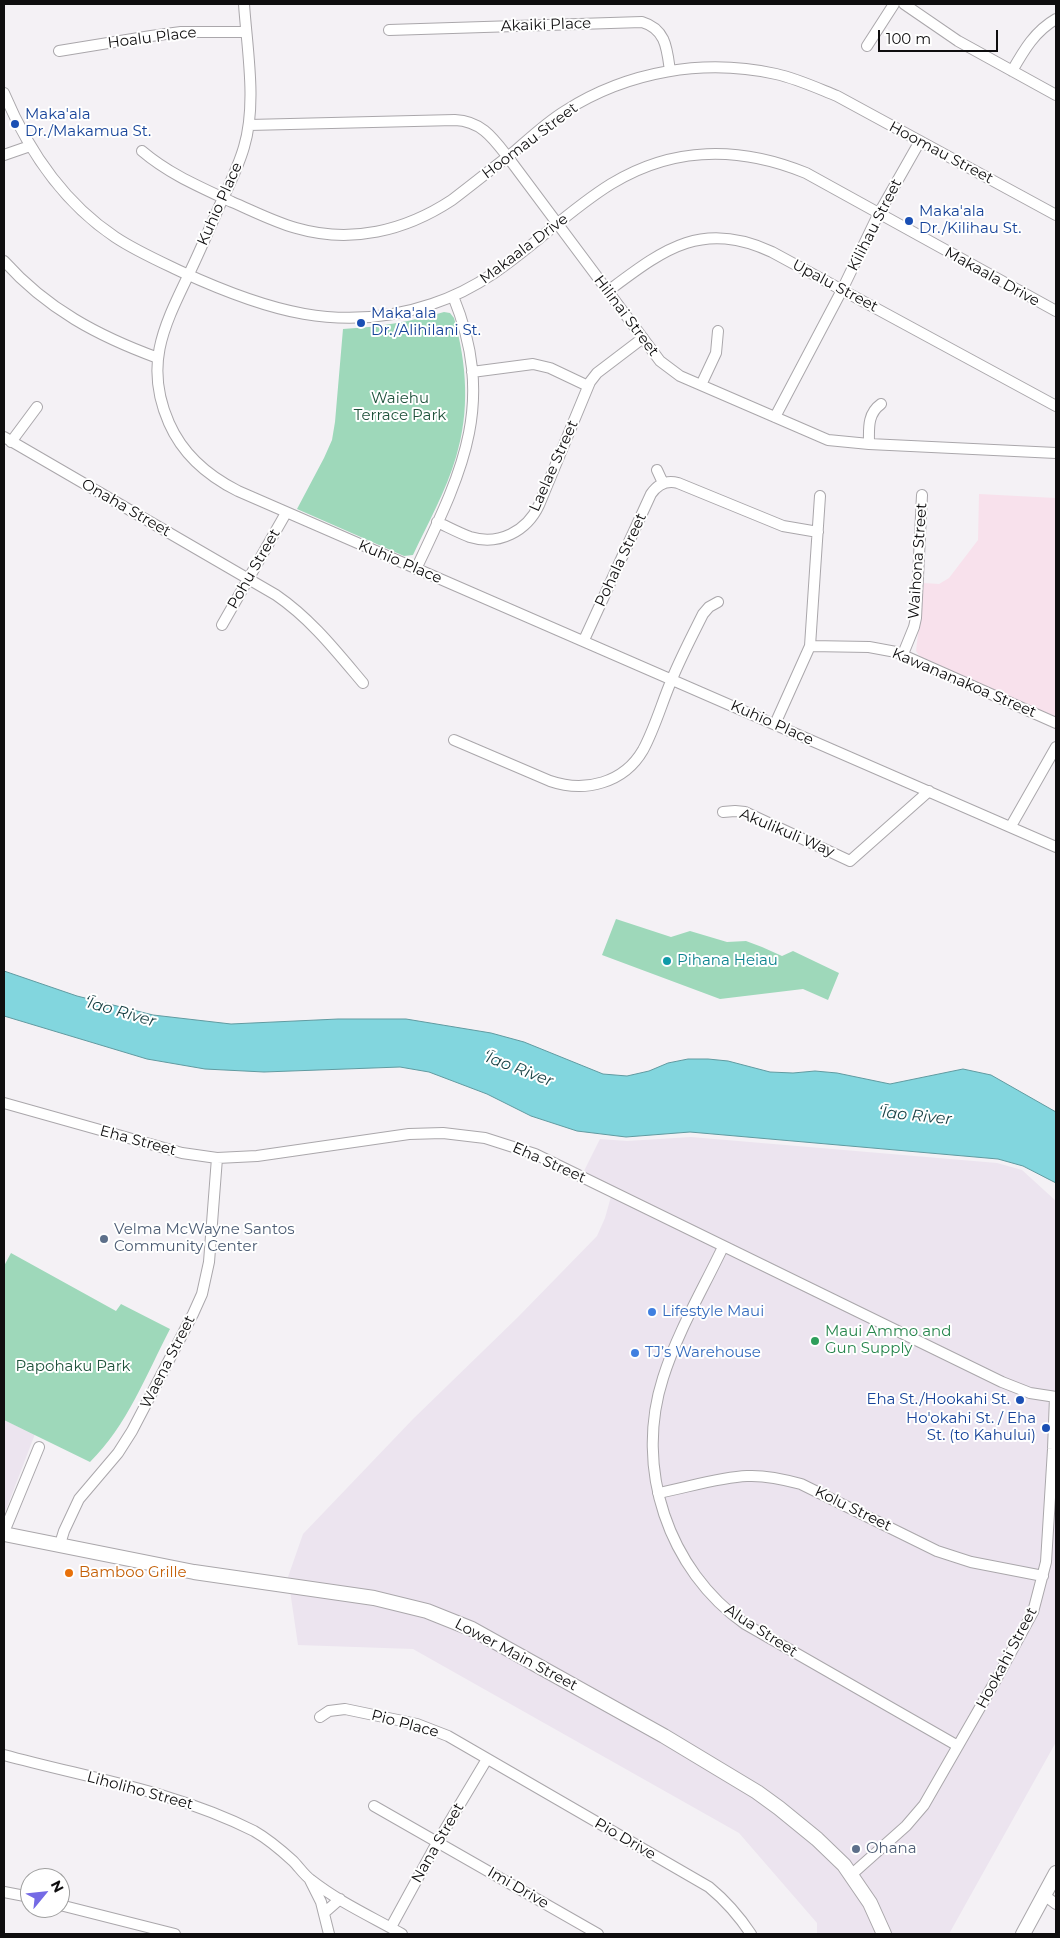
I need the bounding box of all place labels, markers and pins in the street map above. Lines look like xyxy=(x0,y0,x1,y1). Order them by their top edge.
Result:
place label: Maka'ala Dr./Makamua St. xyxy=(25,106,151,141)
marker: Maka'ala Dr./Makamua St. xyxy=(9,118,21,130)
place label: Maka'ala Dr./Kilihau St. xyxy=(919,203,1021,238)
marker: Maka'ala Dr./Kilihau St. xyxy=(903,215,915,227)
place label: Maka'ala Dr./Alihilani St. xyxy=(371,305,481,340)
marker: Maka'ala Dr./Alihilani St. xyxy=(355,317,367,329)
place label: Pihana Heiau xyxy=(677,952,778,970)
marker: Pihana Heiau xyxy=(661,955,673,967)
place label: Velma McWayne Santos Community Center xyxy=(114,1221,294,1256)
marker: Velma McWayne Santos Community Center xyxy=(98,1233,110,1245)
place label: Lifestyle Maui xyxy=(662,1303,764,1321)
marker: Lifestyle Maui xyxy=(646,1306,658,1318)
place label: Maui Ammo and Gun Supply xyxy=(825,1323,951,1358)
marker: Maui Ammo and Gun Supply xyxy=(809,1335,821,1347)
place label: TJ’s Warehouse xyxy=(645,1344,761,1362)
marker: TJ’s Warehouse xyxy=(629,1347,641,1359)
place label: Eha St./Hookahi St. xyxy=(866,1391,1010,1409)
marker: Eha St./Hookahi St. xyxy=(1014,1394,1026,1406)
place label: Ho'okahi St. / Eha St. (to Kahului) xyxy=(906,1410,1036,1445)
marker: Ho'okahi St. / Eha St. (to Kahului) xyxy=(1040,1422,1052,1434)
place label: Bamboo Grille xyxy=(79,1564,187,1582)
marker: Bamboo Grille xyxy=(63,1567,75,1579)
place label: Ohana xyxy=(866,1840,917,1858)
marker: Ohana xyxy=(850,1843,862,1855)

